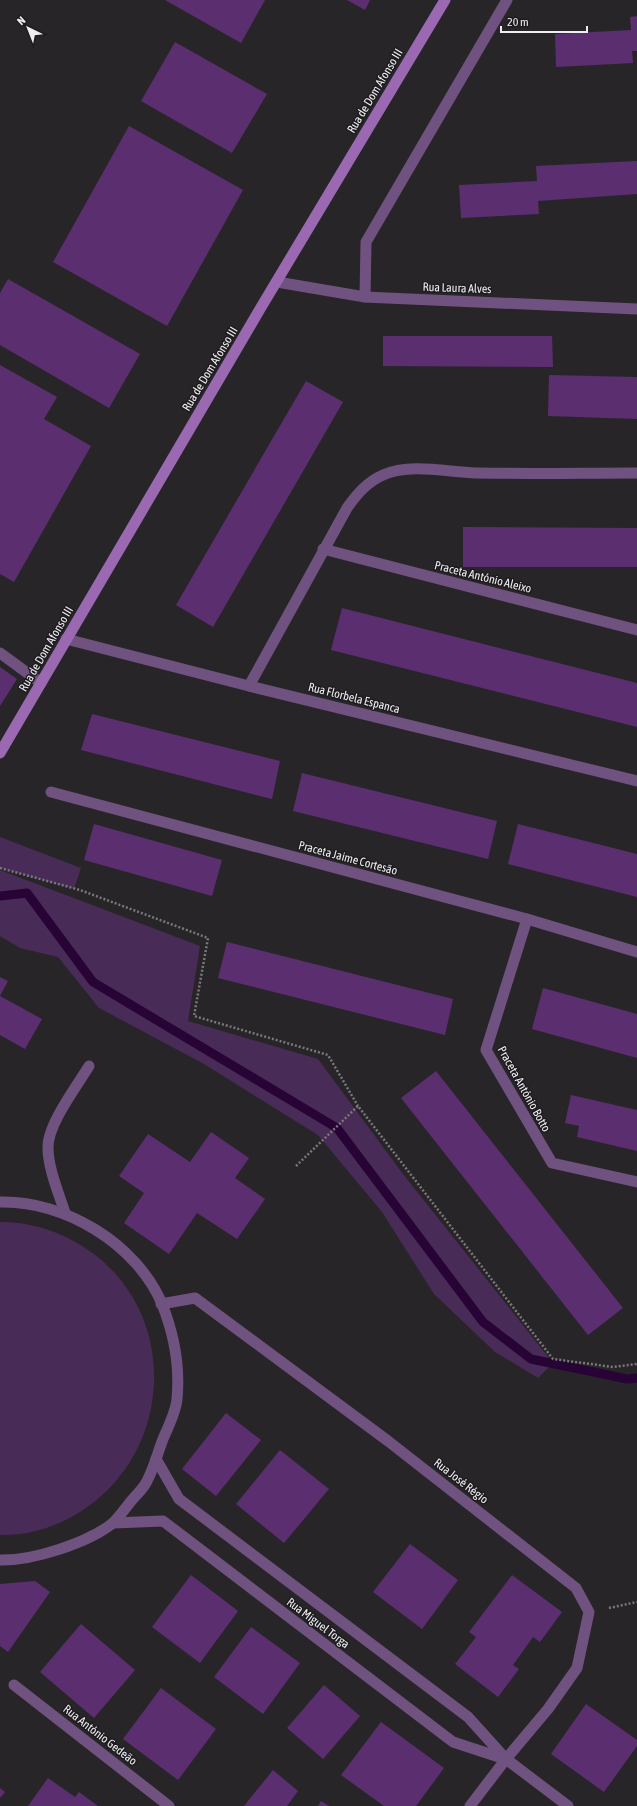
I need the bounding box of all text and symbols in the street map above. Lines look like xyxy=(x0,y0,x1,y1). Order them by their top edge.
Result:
north arrow xyxy=(8,8,48,48)
scale bar xyxy=(501,8,587,34)
text: N xyxy=(15,14,28,27)
text: 20 m xyxy=(507,15,529,29)
street label: Rua de Dom Afonso III xyxy=(344,46,406,136)
street label: Rua Laura Alves xyxy=(422,280,492,296)
street label: Rua de Dom Afonso III xyxy=(179,324,241,414)
street label: Praceta António Aleixo xyxy=(433,558,533,596)
street label: Rua de Dom Afonso III xyxy=(16,604,76,694)
street label: Rua Florbela Espanca xyxy=(307,680,401,716)
street label: Praceta Jaime Cortesão xyxy=(297,838,399,878)
street label: Praceta António Botto xyxy=(495,1044,553,1135)
street label: Rua José Régio xyxy=(431,1456,491,1507)
street label: Rua Miguel Torga xyxy=(284,1595,352,1651)
street label: Rua António Gedeão xyxy=(60,1702,140,1768)

